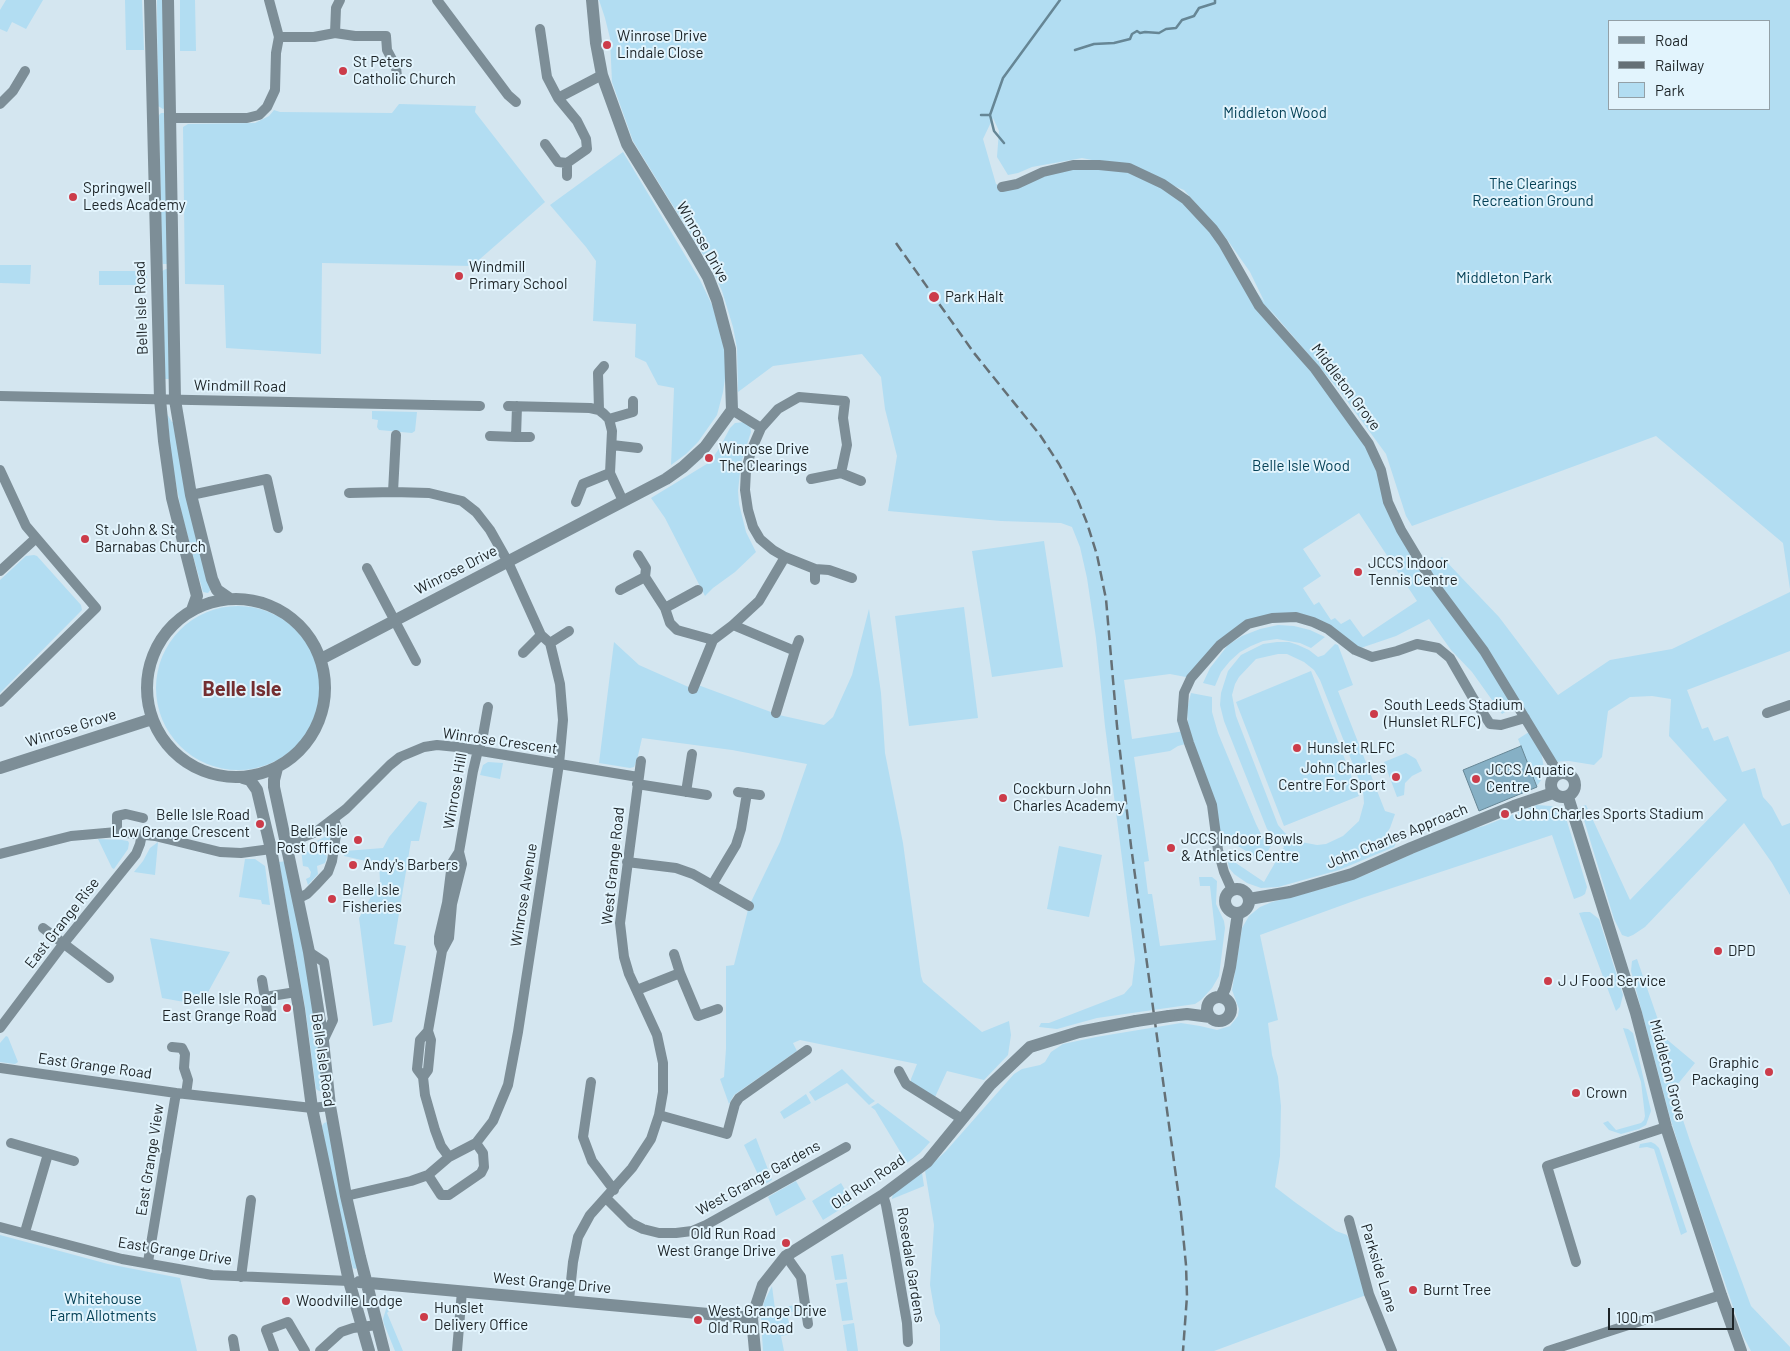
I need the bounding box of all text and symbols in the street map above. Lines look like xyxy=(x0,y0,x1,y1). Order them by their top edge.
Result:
legend xyxy=(1608,20,1770,110)
place label: Winrose Drive Lindale Close xyxy=(617,27,707,62)
text: Road xyxy=(1655,31,1688,49)
marker: Winrose Drive Lindale Close xyxy=(601,39,613,51)
place label: St Peters Catholic Church xyxy=(353,53,456,88)
text: Railway xyxy=(1655,56,1704,74)
marker: St Peters Catholic Church xyxy=(337,65,349,77)
text: Park xyxy=(1655,81,1684,99)
park label: Middleton Wood xyxy=(1223,104,1327,122)
park label: The Clearings Recreation Ground xyxy=(1472,175,1594,210)
place label: Springwell Leeds Academy xyxy=(83,179,186,214)
marker: Springwell Leeds Academy xyxy=(67,191,79,203)
street label: Winrose Drive xyxy=(673,198,733,286)
place label: Windmill Primary School xyxy=(469,258,567,293)
street label: Belle Isle Road xyxy=(130,261,152,355)
park label: Middleton Park xyxy=(1456,269,1552,287)
marker: Windmill Primary School xyxy=(453,270,465,282)
place label: Park Halt xyxy=(945,288,1004,306)
marker: Park Halt xyxy=(927,290,941,304)
street label: Middleton Grove xyxy=(1307,340,1385,434)
street label: Windmill Road xyxy=(194,376,286,396)
place label: Winrose Drive The Clearings xyxy=(719,440,809,475)
marker: Winrose Drive The Clearings xyxy=(703,452,715,464)
park label: Belle Isle Wood xyxy=(1252,457,1350,475)
place label: St John & St Barnabas Church xyxy=(95,521,206,556)
marker: St John & St Barnabas Church xyxy=(79,533,91,545)
street label: Winrose Drive xyxy=(412,541,500,599)
place label: JCCS Indoor Tennis Centre xyxy=(1368,554,1458,589)
marker: JCCS Indoor Tennis Centre xyxy=(1352,566,1364,578)
district label: Belle Isle xyxy=(202,677,282,701)
place label: South Leeds Stadium (Hunslet RLFC) xyxy=(1384,696,1523,731)
street label: Winrose Grove xyxy=(23,705,119,751)
marker: South Leeds Stadium (Hunslet RLFC) xyxy=(1368,708,1380,720)
street label: Winrose Crescent xyxy=(441,724,559,758)
place label: Hunslet RLFC xyxy=(1307,739,1395,757)
marker: Hunslet RLFC xyxy=(1291,742,1303,754)
street label: Winrose Hill xyxy=(439,751,471,831)
place label: John Charles Centre For Sport xyxy=(1278,759,1386,794)
place label: JCCS Aquatic Centre xyxy=(1486,761,1574,796)
marker: John Charles Centre For Sport xyxy=(1390,771,1402,783)
marker: JCCS Aquatic Centre xyxy=(1470,773,1482,785)
place label: Cockburn John Charles Academy xyxy=(1013,780,1125,815)
marker: Cockburn John Charles Academy xyxy=(997,792,1009,804)
street label: John Charles Approach xyxy=(1324,799,1470,873)
place label: John Charles Sports Stadium xyxy=(1515,805,1704,823)
place label: Belle Isle Road Low Grange Crescent xyxy=(112,806,250,841)
street label: West Grange Road xyxy=(598,806,628,926)
marker: John Charles Sports Stadium xyxy=(1499,808,1511,820)
marker: Belle Isle Road Low Grange Crescent xyxy=(254,818,266,830)
place label: Belle Isle Post Office xyxy=(276,822,348,857)
place label: JCCS Indoor Bowls & Athletics Centre xyxy=(1181,830,1303,865)
marker: Belle Isle Post Office xyxy=(352,834,364,846)
street label: Winrose Avenue xyxy=(507,842,541,948)
marker: JCCS Indoor Bowls & Athletics Centre xyxy=(1165,842,1177,854)
place label: Andy's Barbers xyxy=(363,856,458,874)
marker: Andy's Barbers xyxy=(347,859,359,871)
street label: East Grange Rise xyxy=(21,874,103,972)
place label: Belle Isle Fisheries xyxy=(342,881,402,916)
marker: Belle Isle Fisheries xyxy=(326,893,338,905)
place label: DPD xyxy=(1728,942,1755,960)
marker: DPD xyxy=(1712,945,1724,957)
place label: J J Food Service xyxy=(1558,972,1666,990)
marker: J J Food Service xyxy=(1542,975,1554,987)
place label: Belle Isle Road East Grange Road xyxy=(162,990,277,1025)
marker: Belle Isle Road East Grange Road xyxy=(281,1002,293,1014)
street label: Belle Isle Road xyxy=(308,1012,338,1108)
street label: Middleton Grove xyxy=(1646,1017,1690,1123)
street label: East Grange Road xyxy=(37,1049,153,1083)
place label: Graphic Packaging xyxy=(1692,1054,1759,1089)
marker: Graphic Packaging xyxy=(1763,1066,1775,1078)
place label: Crown xyxy=(1586,1084,1627,1102)
marker: Crown xyxy=(1570,1087,1582,1099)
street label: East Grange View xyxy=(132,1103,168,1217)
street label: West Grange Gardens xyxy=(693,1136,823,1220)
street label: Old Run Road xyxy=(828,1151,908,1213)
street label: Rosedale Gardens xyxy=(893,1206,929,1324)
street label: Parkside Lane xyxy=(1357,1221,1401,1315)
place label: Old Run Road West Grange Drive xyxy=(657,1225,776,1260)
street label: East Grange Drive xyxy=(117,1233,233,1269)
marker: Old Run Road West Grange Drive xyxy=(780,1237,792,1249)
street label: West Grange Drive xyxy=(492,1269,612,1297)
place label: Burnt Tree xyxy=(1423,1281,1491,1299)
marker: Burnt Tree xyxy=(1407,1284,1419,1296)
park label: Whitehouse Farm Allotments xyxy=(49,1290,157,1325)
place label: Woodville Lodge xyxy=(296,1292,403,1310)
marker: Woodville Lodge xyxy=(280,1295,292,1307)
scale bar xyxy=(1610,1298,1736,1330)
place label: Hunslet Delivery Office xyxy=(434,1299,528,1334)
place label: West Grange Drive Old Run Road xyxy=(708,1302,827,1337)
text: 100 m xyxy=(1616,1308,1654,1326)
marker: Hunslet Delivery Office xyxy=(418,1311,430,1323)
marker: West Grange Drive Old Run Road xyxy=(692,1314,704,1326)

